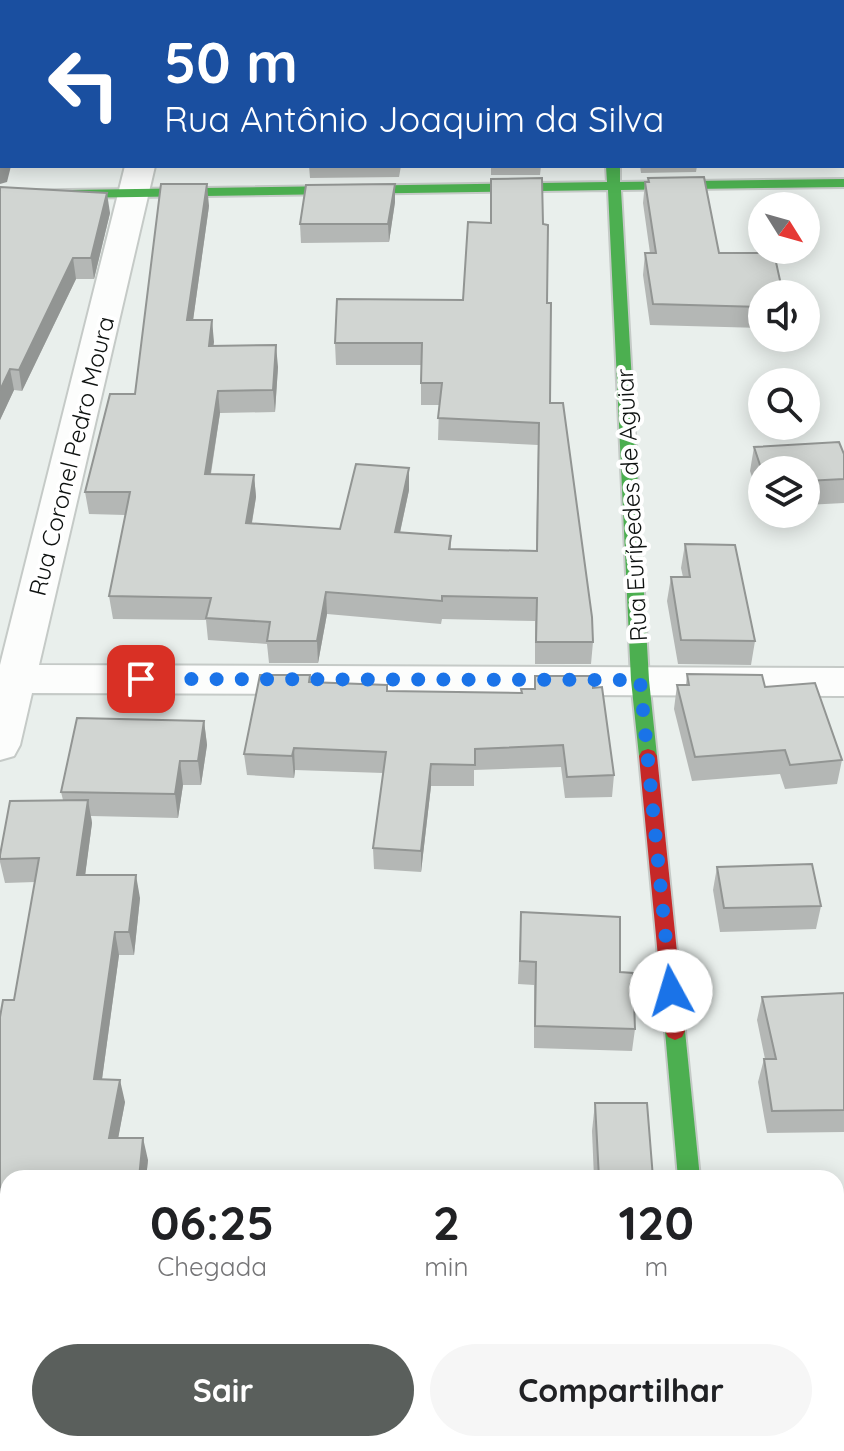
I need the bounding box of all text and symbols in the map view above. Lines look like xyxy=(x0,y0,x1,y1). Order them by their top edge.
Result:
text: 50 m xyxy=(164,27,298,97)
icon: left xyxy=(32,32,136,136)
text: Rua Antônio Joaquim da Silva xyxy=(164,96,664,141)
north arrow xyxy=(748,192,820,264)
map controls xyxy=(748,192,820,528)
button: sound xyxy=(748,280,820,352)
street label: Rua Coronel Pedro Moura xyxy=(22,313,120,599)
street label: Rua Eurípedes de Aguiar xyxy=(609,368,653,642)
button: search xyxy=(748,368,820,440)
button: layers xyxy=(748,456,820,528)
pin xyxy=(107,645,175,713)
icon: arrive xyxy=(119,657,163,701)
position arrow xyxy=(629,949,713,1033)
text: 06:25 xyxy=(150,1192,274,1252)
text: 2 xyxy=(433,1192,460,1252)
text: 120 xyxy=(619,1192,694,1252)
text: Chegada xyxy=(157,1250,267,1283)
text: min xyxy=(424,1250,468,1283)
text: m xyxy=(644,1250,668,1283)
button: Sair xyxy=(32,1344,414,1436)
button: Compartilhar xyxy=(430,1344,812,1436)

